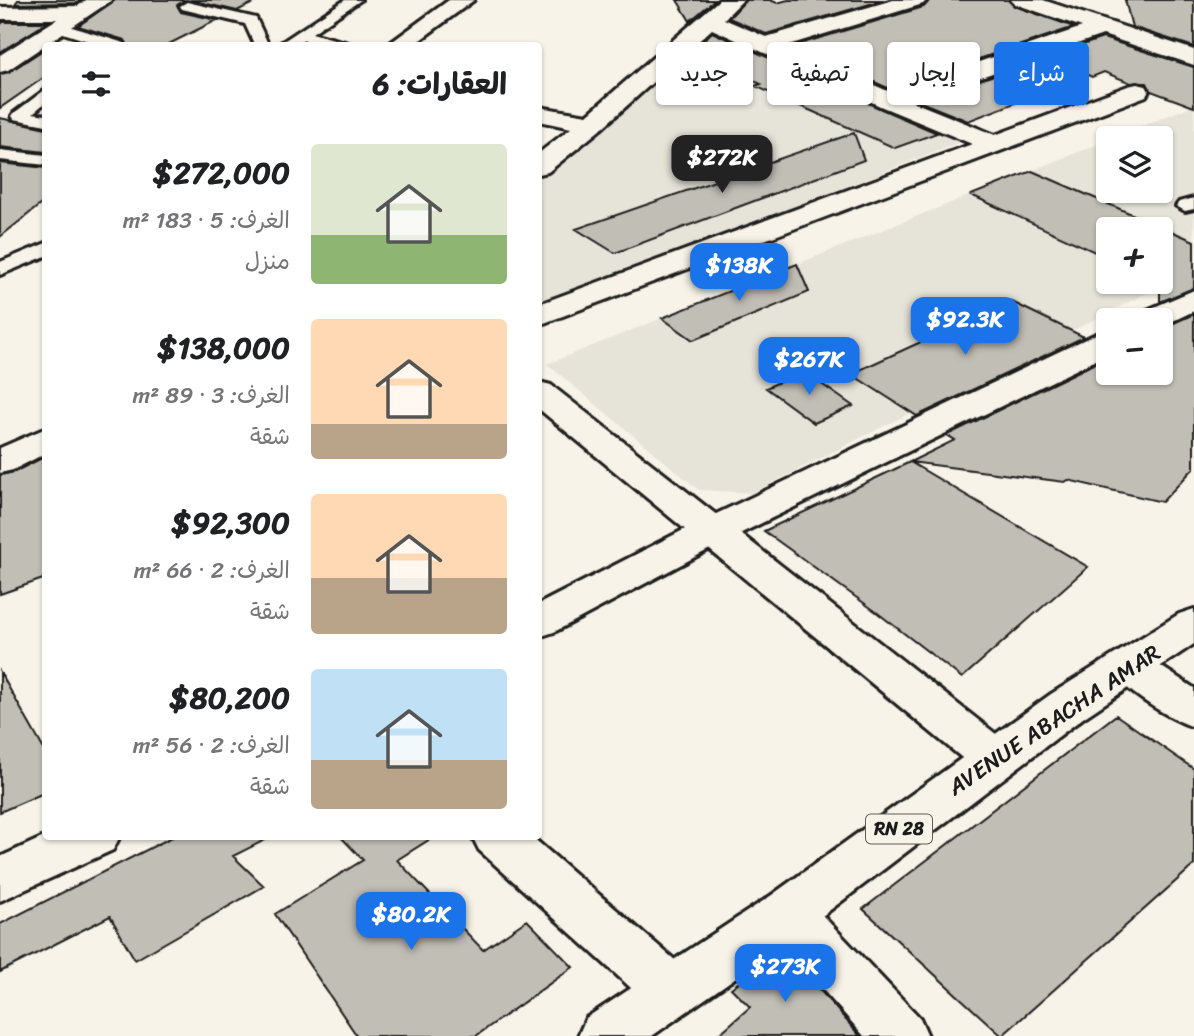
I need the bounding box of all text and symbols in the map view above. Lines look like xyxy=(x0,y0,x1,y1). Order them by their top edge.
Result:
chip: جديد xyxy=(656,42,753,105)
chip: تصفية xyxy=(767,42,873,105)
chip: إيجار xyxy=(887,42,980,105)
chip: شراء xyxy=(994,42,1089,105)
text: العقارات: 6 xyxy=(373,57,507,111)
icon: filters xyxy=(77,65,115,103)
map controls xyxy=(1096,126,1173,385)
button: layers xyxy=(1096,126,1173,203)
pin: $272K xyxy=(673,136,771,195)
text: $272K xyxy=(687,137,757,178)
text: $272,000 xyxy=(153,146,290,200)
icon: home xyxy=(367,172,451,256)
text: الغرف: 5 · 183 m² xyxy=(123,200,290,241)
button: + xyxy=(1096,217,1173,294)
text: منزل xyxy=(245,241,290,282)
pin: $138K xyxy=(690,244,788,303)
text: $138K xyxy=(706,245,772,286)
pin: $92.3K xyxy=(908,298,1022,357)
text: $92.3K xyxy=(927,299,1003,340)
button: − xyxy=(1096,308,1173,385)
text: $138,000 xyxy=(157,321,290,375)
pin: $267K xyxy=(760,338,858,397)
text: $267K xyxy=(775,339,843,380)
icon: home xyxy=(367,347,451,431)
text: الغرف: 3 · 89 m² xyxy=(133,375,290,416)
text: شقة xyxy=(250,416,290,457)
text: $92,300 xyxy=(172,496,290,550)
icon: home xyxy=(367,522,451,606)
text: الغرف: 2 · 66 m² xyxy=(134,550,290,591)
text: شقة xyxy=(250,591,290,632)
street label: AVENUE ABACHA AMAR xyxy=(938,633,1169,807)
text: $80,200 xyxy=(169,671,290,725)
icon: home xyxy=(367,697,451,781)
text: الغرف: 2 · 56 m² xyxy=(133,725,290,766)
text: شقة xyxy=(250,766,290,807)
road number: RN 28 xyxy=(866,814,932,844)
pin: $80.2K xyxy=(354,892,468,952)
text: $80.2K xyxy=(372,894,450,935)
pin: $273K xyxy=(736,944,834,1004)
text: $273K xyxy=(751,946,819,987)

